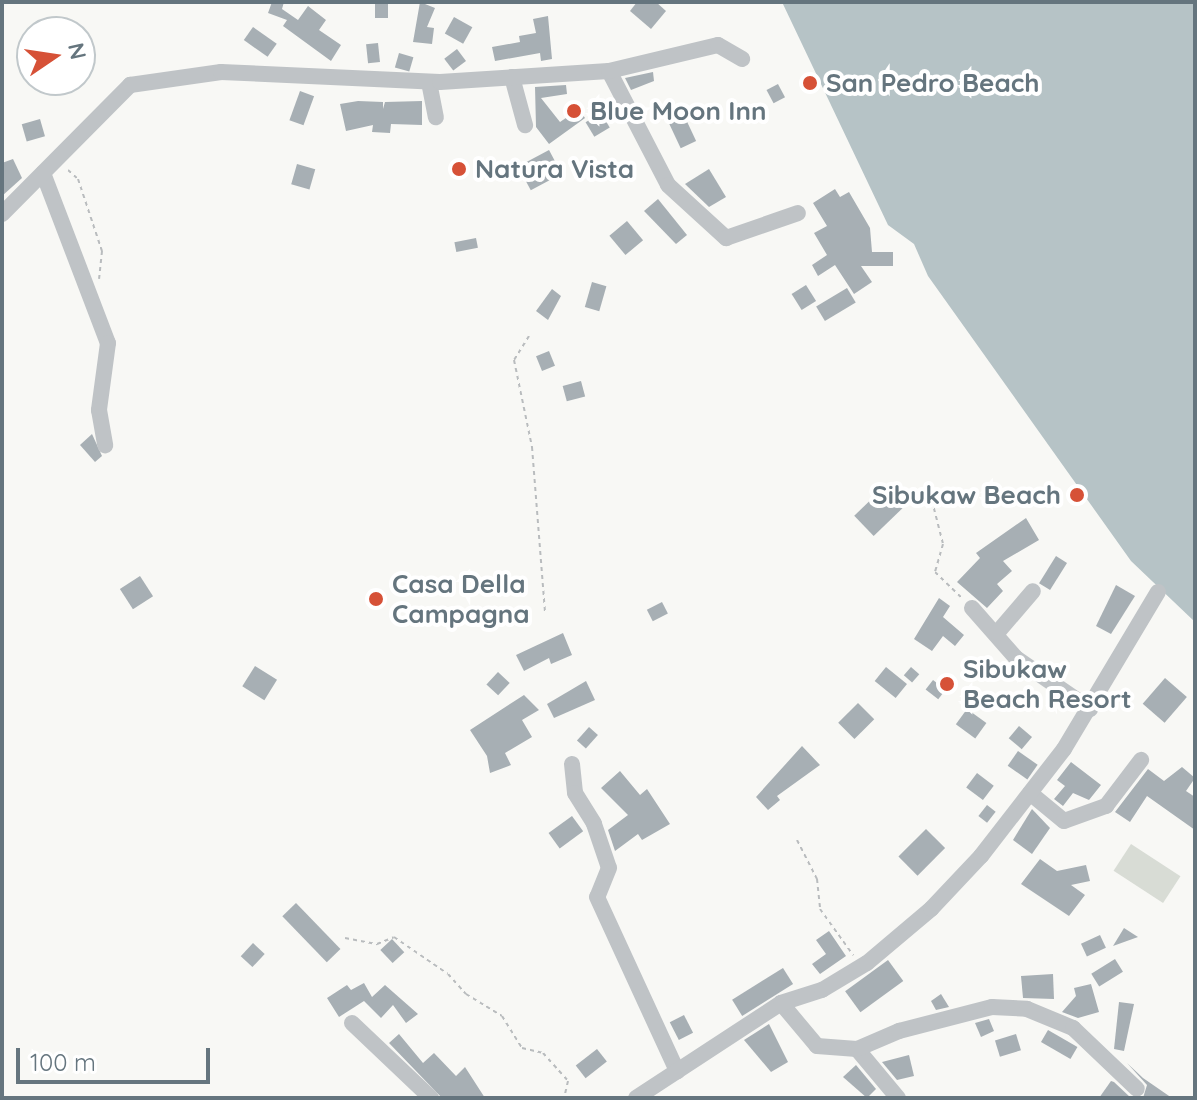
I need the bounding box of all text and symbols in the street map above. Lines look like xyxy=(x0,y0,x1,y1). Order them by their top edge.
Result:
north arrow xyxy=(16,16,96,96)
text: N xyxy=(62,40,93,62)
place label: San Pedro Beach xyxy=(826,67,1039,99)
marker: San Pedro Beach xyxy=(801,74,819,92)
place label: Blue Moon Inn xyxy=(590,95,766,127)
marker: Blue Moon Inn xyxy=(565,102,583,120)
place label: Natura Vista xyxy=(475,153,634,185)
marker: Natura Vista xyxy=(450,160,468,178)
place label: Sibukaw Beach xyxy=(872,479,1061,511)
marker: Sibukaw Beach xyxy=(1068,486,1086,504)
place label: Casa Della Campagna xyxy=(392,568,530,630)
marker: Casa Della Campagna xyxy=(367,590,385,608)
place label: Sibukaw Beach Resort xyxy=(963,653,1132,714)
marker: Sibukaw Beach Resort xyxy=(938,675,956,693)
scale bar xyxy=(20,1032,214,1082)
text: 100 m xyxy=(30,1047,96,1077)

